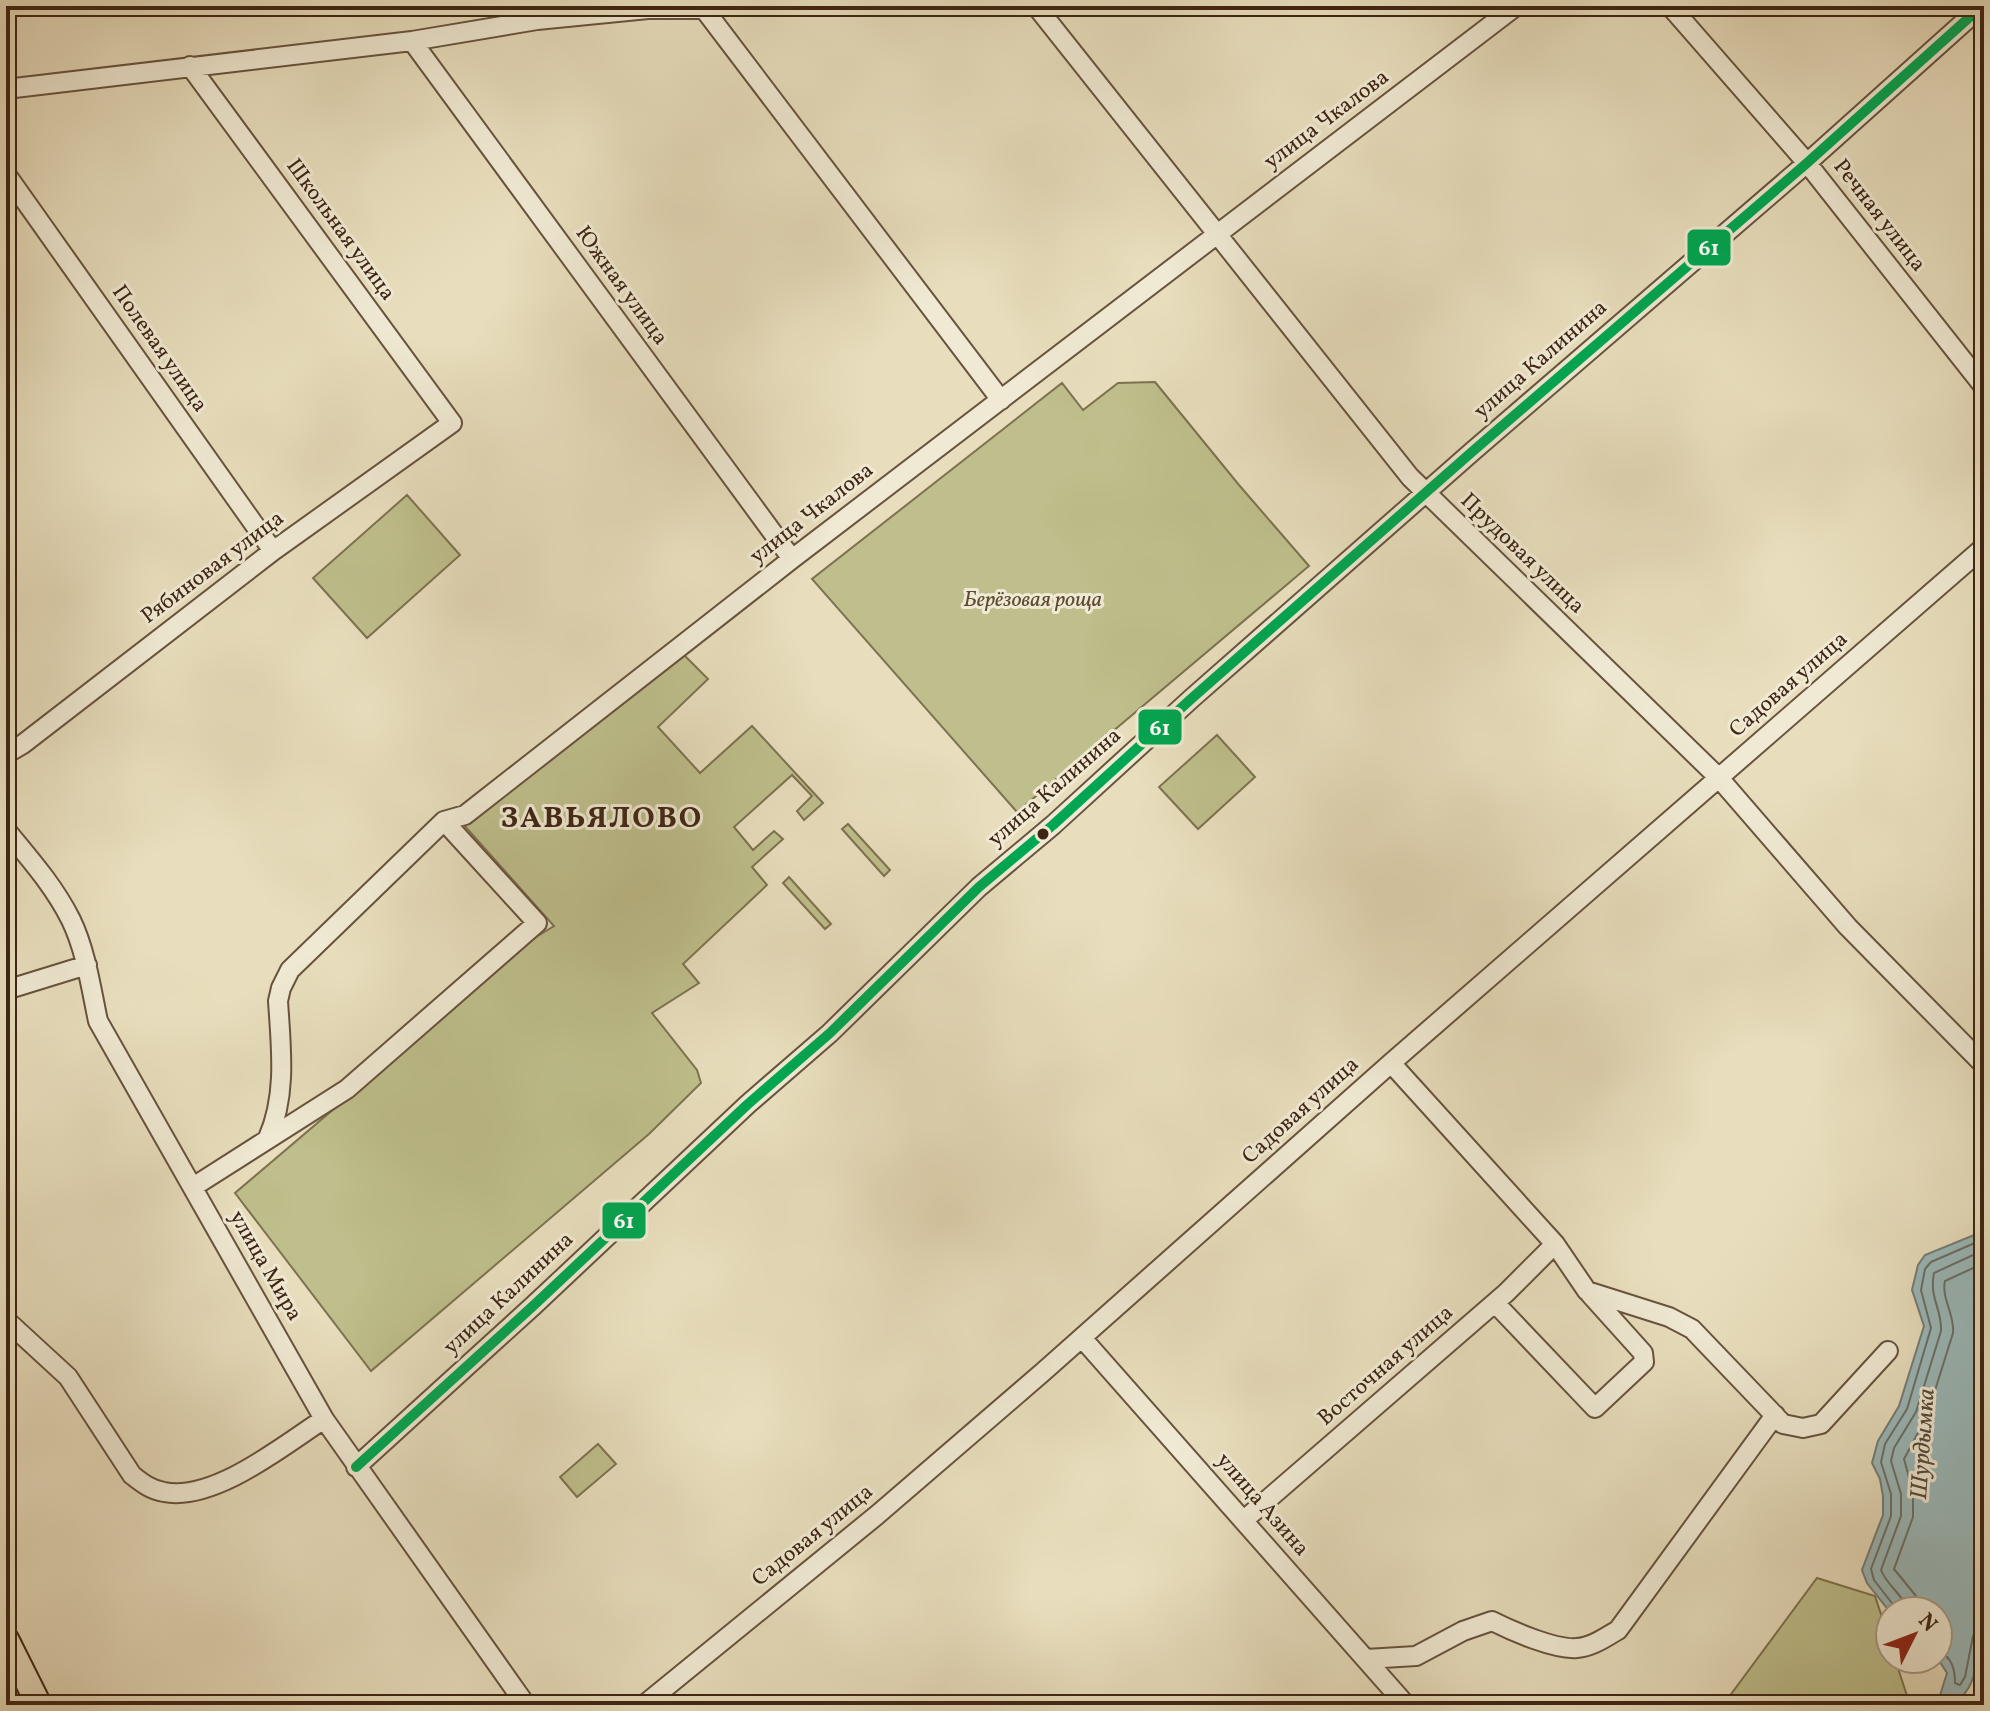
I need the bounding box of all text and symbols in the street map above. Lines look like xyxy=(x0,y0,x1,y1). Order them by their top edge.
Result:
street label: улица Чкалова xyxy=(1258,63,1396,177)
street label: Школьная улица xyxy=(278,153,402,307)
street label: Речная улица xyxy=(1825,153,1933,279)
street label: Южная улица xyxy=(567,220,675,352)
line badge: 61 xyxy=(1686,228,1732,267)
text: 61 xyxy=(1699,234,1719,265)
street label: Полевая улица xyxy=(104,279,214,419)
street label: улица Калинина xyxy=(1467,293,1615,427)
street label: улица Чкалова xyxy=(744,456,880,572)
street label: Прудовая улица xyxy=(1453,486,1591,622)
street label: Рябиновая улица xyxy=(135,504,291,632)
park label: Берёзовая роща xyxy=(964,585,1102,616)
street label: Садовая улица xyxy=(1723,625,1855,745)
line badge: 61 xyxy=(1137,708,1183,746)
text: 61 xyxy=(1150,714,1170,745)
street label: улица Калинина xyxy=(981,721,1129,855)
district label: ЗАВЬЯЛОВО xyxy=(501,798,703,840)
unlabelled marker xyxy=(1035,826,1051,842)
street label: Садовая улица xyxy=(1236,1050,1366,1172)
line badge: 61 xyxy=(601,1201,647,1240)
street label: улица Мира xyxy=(221,1205,309,1327)
text: 61 xyxy=(614,1207,634,1238)
street label: улица Калинина xyxy=(437,1225,581,1363)
street label: Восточная улица xyxy=(1311,1298,1461,1434)
water label: Шурдымка xyxy=(1903,1387,1945,1501)
street label: улица Азина xyxy=(1208,1446,1316,1564)
street label: Садовая улица xyxy=(746,1477,880,1595)
north arrow xyxy=(1874,1595,1954,1675)
text: N xyxy=(1910,1607,1944,1640)

